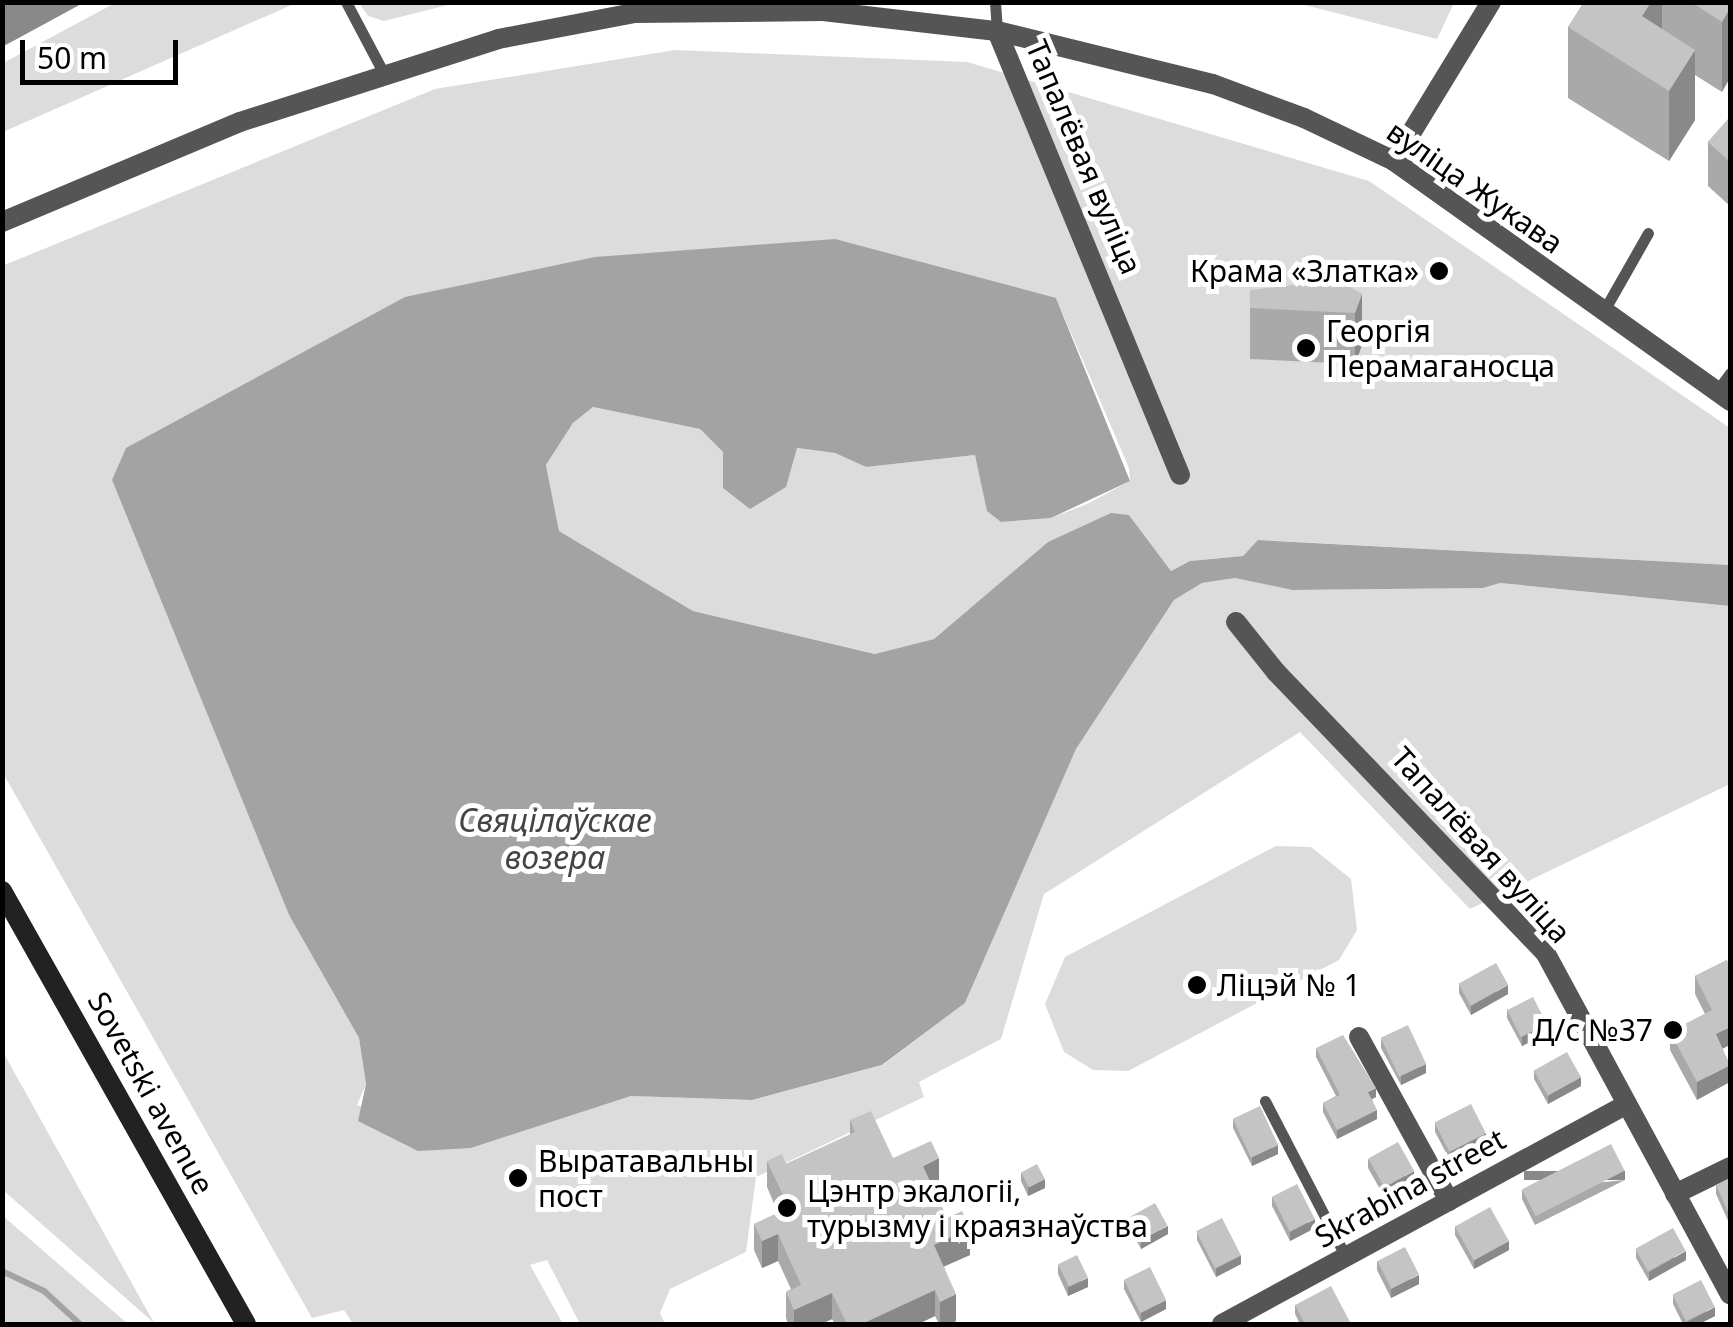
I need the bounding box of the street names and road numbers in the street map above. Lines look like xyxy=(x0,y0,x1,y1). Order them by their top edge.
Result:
street label: Тапалёвая вуліца xyxy=(1018,35,1150,279)
street label: вуліца Жукава xyxy=(1380,113,1570,261)
street label: Тапалёвая вуліца xyxy=(1384,740,1578,950)
street label: Sovetski avenue xyxy=(80,985,222,1201)
street label: Skrabina street xyxy=(1309,1121,1511,1255)

